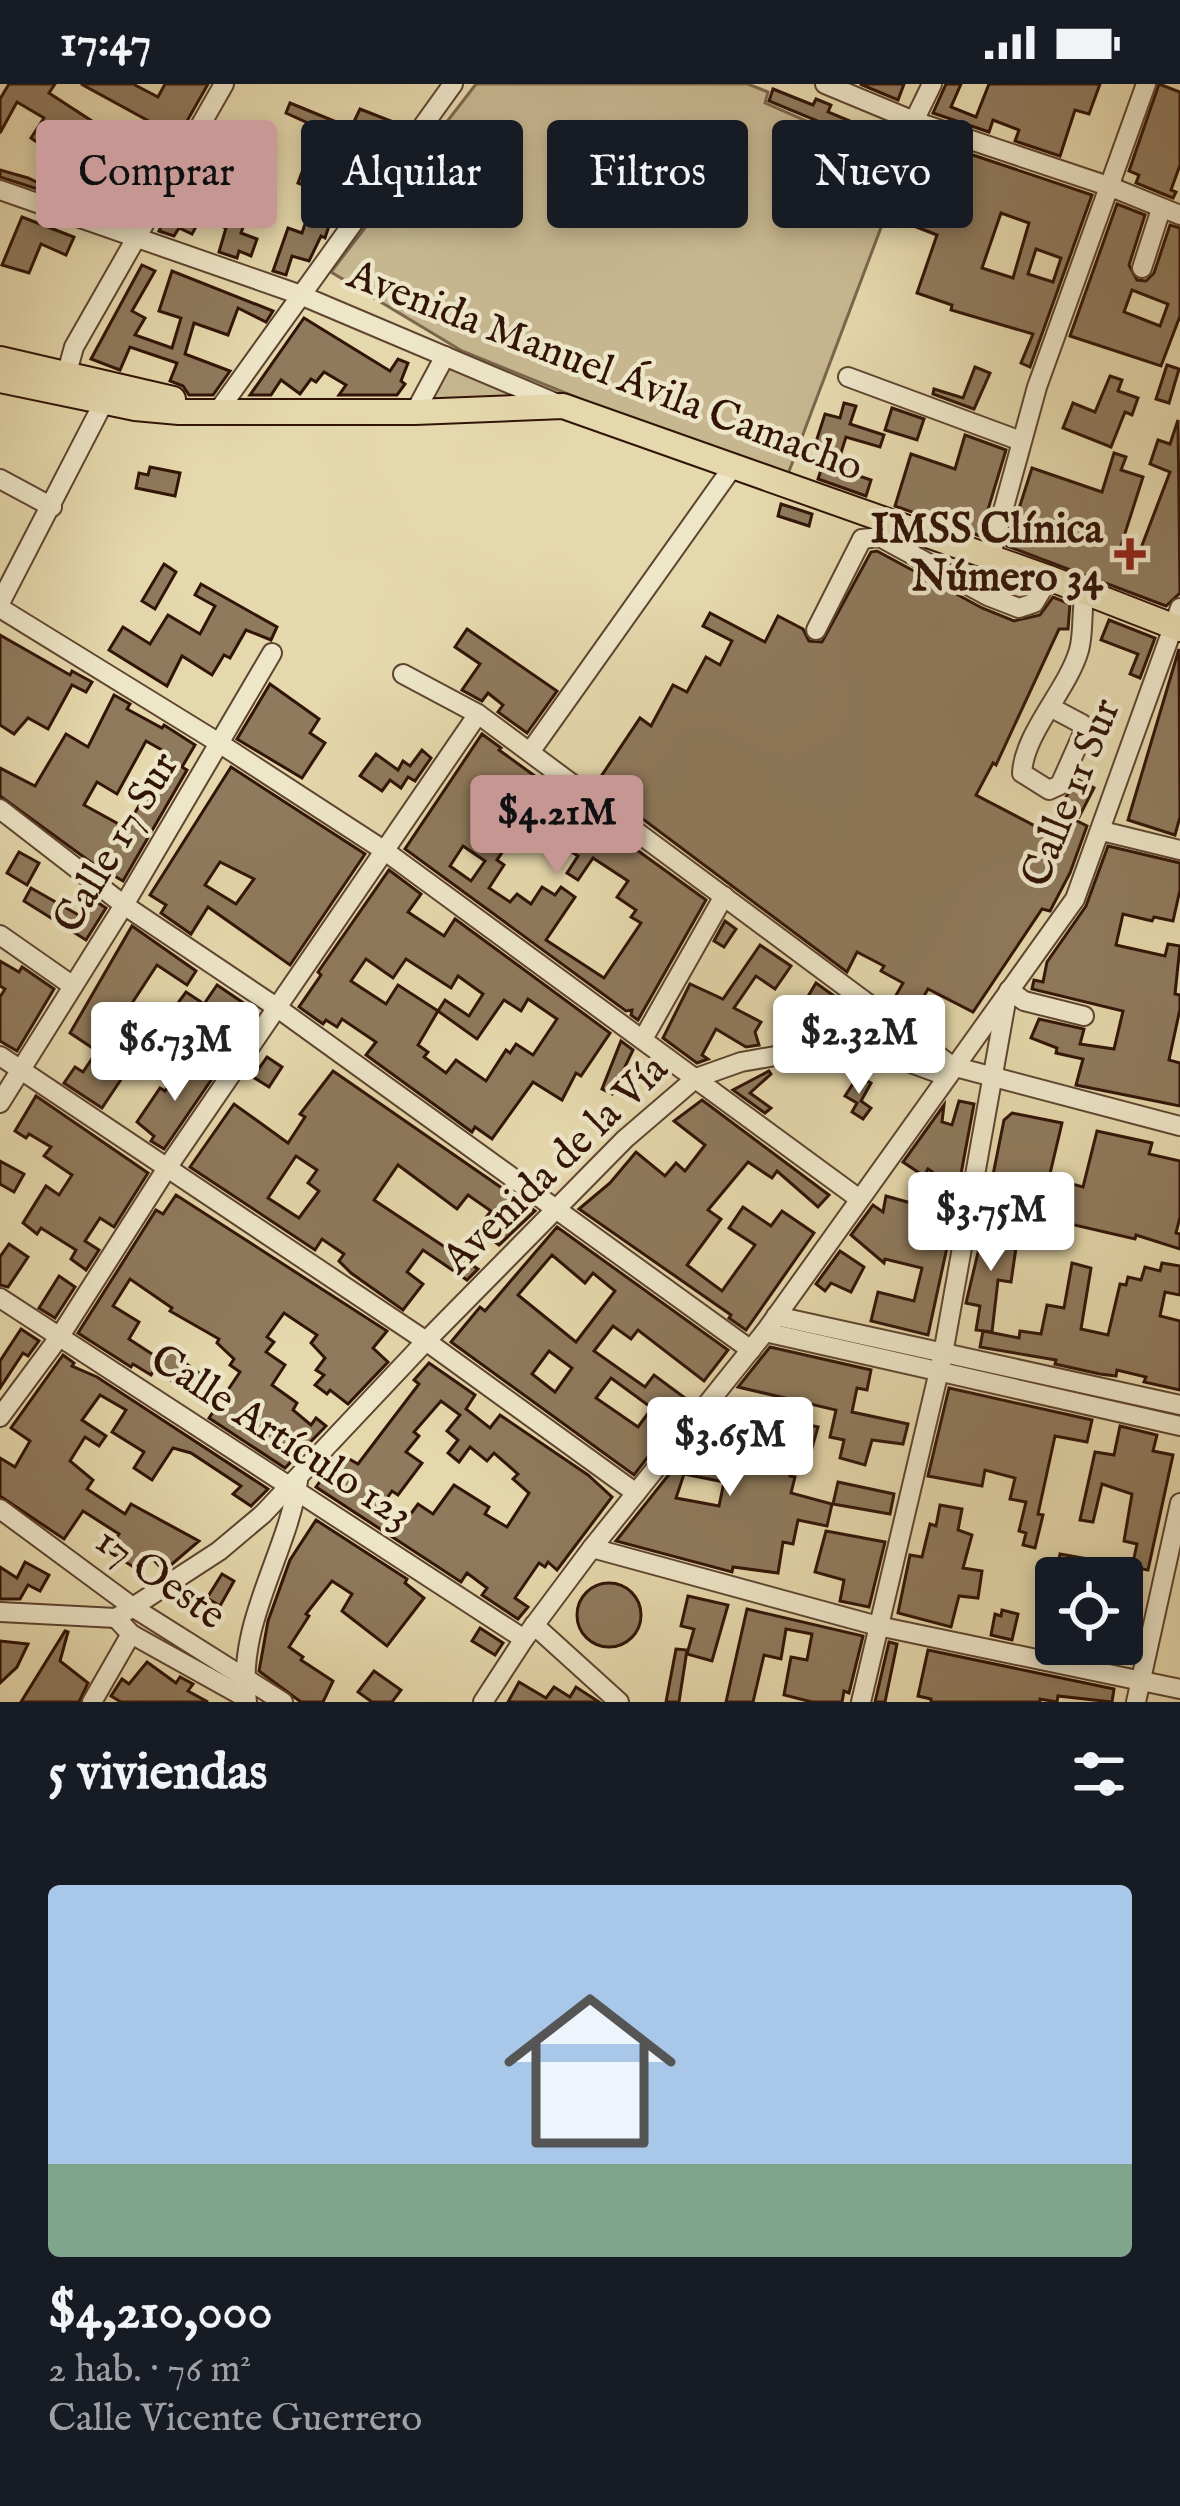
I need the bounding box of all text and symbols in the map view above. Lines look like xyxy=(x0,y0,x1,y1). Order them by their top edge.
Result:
text: 17:47 xyxy=(60,14,151,71)
chip: Comprar xyxy=(36,120,277,228)
chip: Alquilar xyxy=(301,120,523,228)
chip: Filtros xyxy=(547,120,748,228)
chip: Nuevo xyxy=(772,120,973,228)
street label: Avenida Manuel Ávila Camacho xyxy=(339,248,870,495)
place label: IMSS Clínica Número 34 xyxy=(871,504,1104,605)
marker: IMSS Clínica Número 34 xyxy=(1114,538,1146,570)
street label: Calle 11 Sur xyxy=(1010,691,1134,895)
street label: Calle 17 Sur xyxy=(42,743,192,943)
pin: $4.21M xyxy=(459,775,655,877)
text: $4.21M xyxy=(497,789,617,838)
pin: $2.32M xyxy=(761,995,957,1097)
pin: $6.73M xyxy=(77,1002,273,1104)
text: $2.32M xyxy=(800,1009,918,1058)
text: $6.73M xyxy=(118,1016,232,1065)
street label: Avenida de la Vía xyxy=(431,1043,681,1287)
pin: $3.75M xyxy=(893,1172,1089,1274)
text: $3.75M xyxy=(935,1186,1047,1235)
street label: Calle Artículo 123 xyxy=(140,1333,422,1543)
pin: $3.65M xyxy=(632,1397,828,1499)
text: $3.65M xyxy=(674,1411,786,1460)
street label: 17 Oeste xyxy=(85,1515,235,1643)
map controls xyxy=(1035,1557,1143,1665)
button: locate xyxy=(1035,1557,1143,1665)
icon: filters xyxy=(1066,1741,1132,1807)
text: 5 viviendas xyxy=(48,1742,267,1807)
icon: home xyxy=(482,1963,698,2179)
text: $4,210,000 xyxy=(48,2281,273,2346)
text: 2 hab. · 76 m² xyxy=(48,2346,251,2395)
text: Calle Vicente Guerrero xyxy=(48,2395,422,2444)

